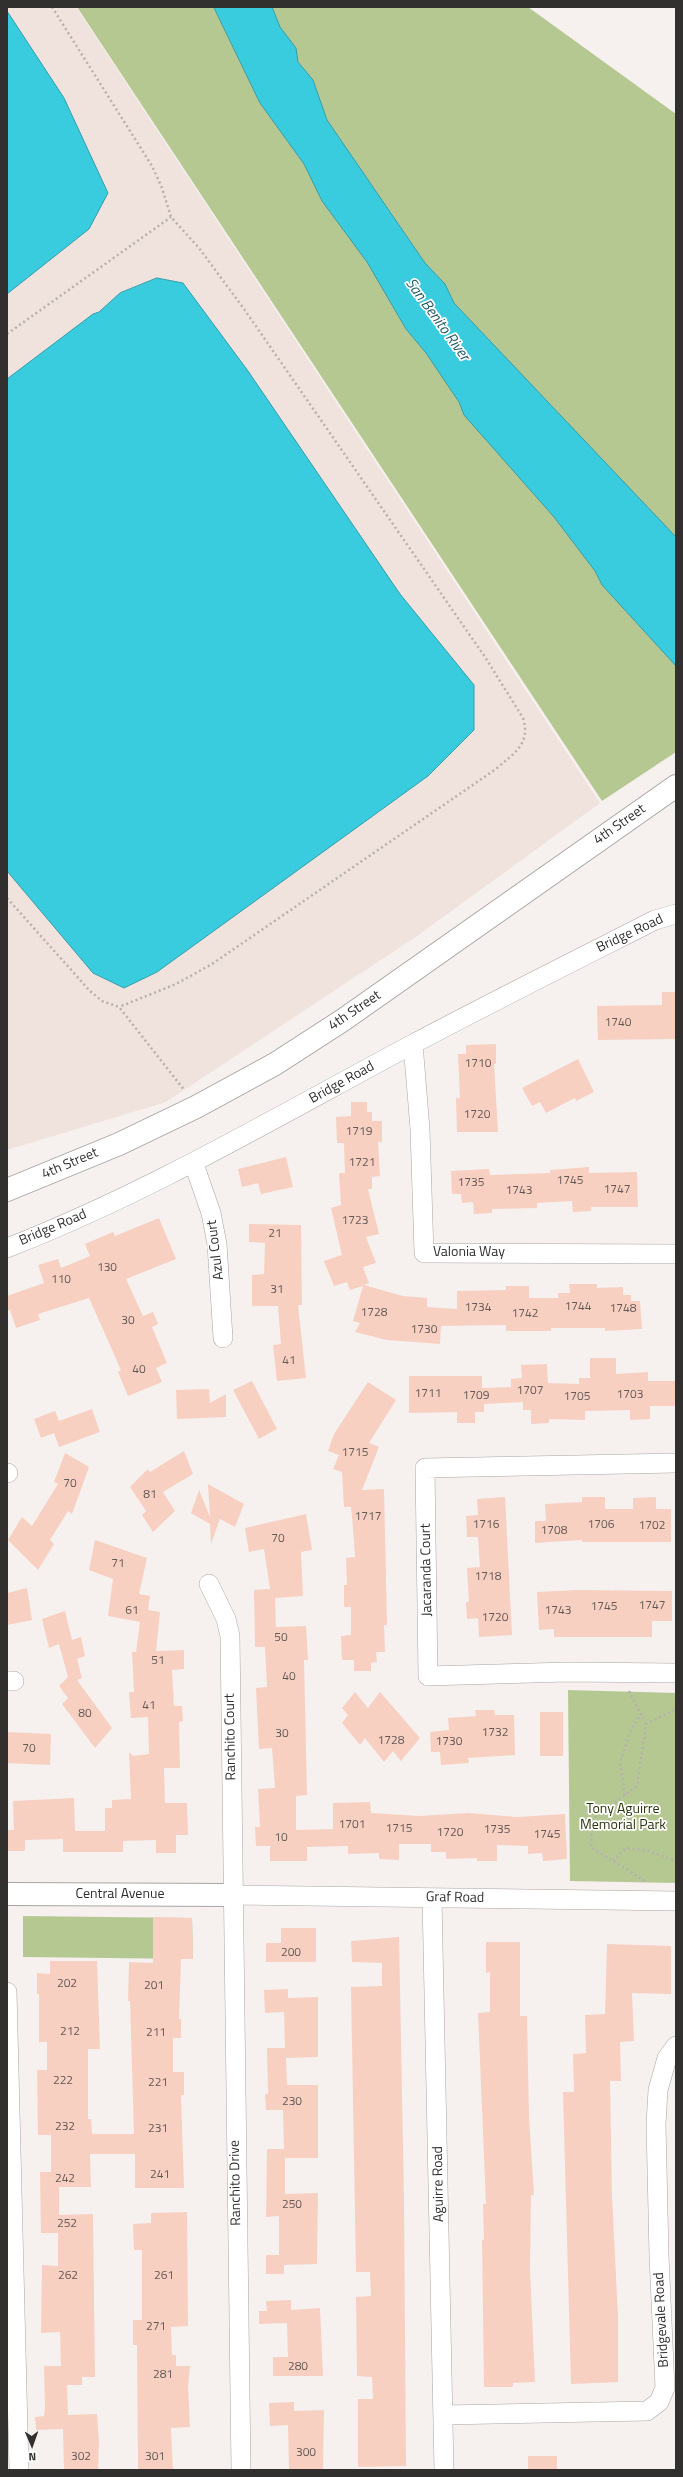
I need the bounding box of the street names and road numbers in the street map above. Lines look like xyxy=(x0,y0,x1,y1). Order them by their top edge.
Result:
street label: 4th Street xyxy=(591,801,649,849)
street label: Bridge Road xyxy=(594,911,666,957)
street label: 4th Street xyxy=(326,987,384,1035)
street label: Bridge Road xyxy=(307,1058,377,1108)
street label: 4th Street xyxy=(39,1145,101,1183)
street label: Bridge Road xyxy=(17,1206,89,1250)
street label: Azul Court xyxy=(204,1219,228,1281)
street label: Valonia Way xyxy=(433,1245,505,1261)
street label: Jacaranda Court xyxy=(418,1523,436,1617)
street label: Ranchito Court xyxy=(222,1693,240,1781)
street label: Central Avenue xyxy=(76,1887,164,1903)
street label: Graf Road xyxy=(426,1889,484,1907)
street label: Ranchito Drive xyxy=(227,2140,245,2226)
street label: Aguirre Road xyxy=(430,2146,448,2222)
street label: Bridgevale Road xyxy=(651,2272,673,2368)

